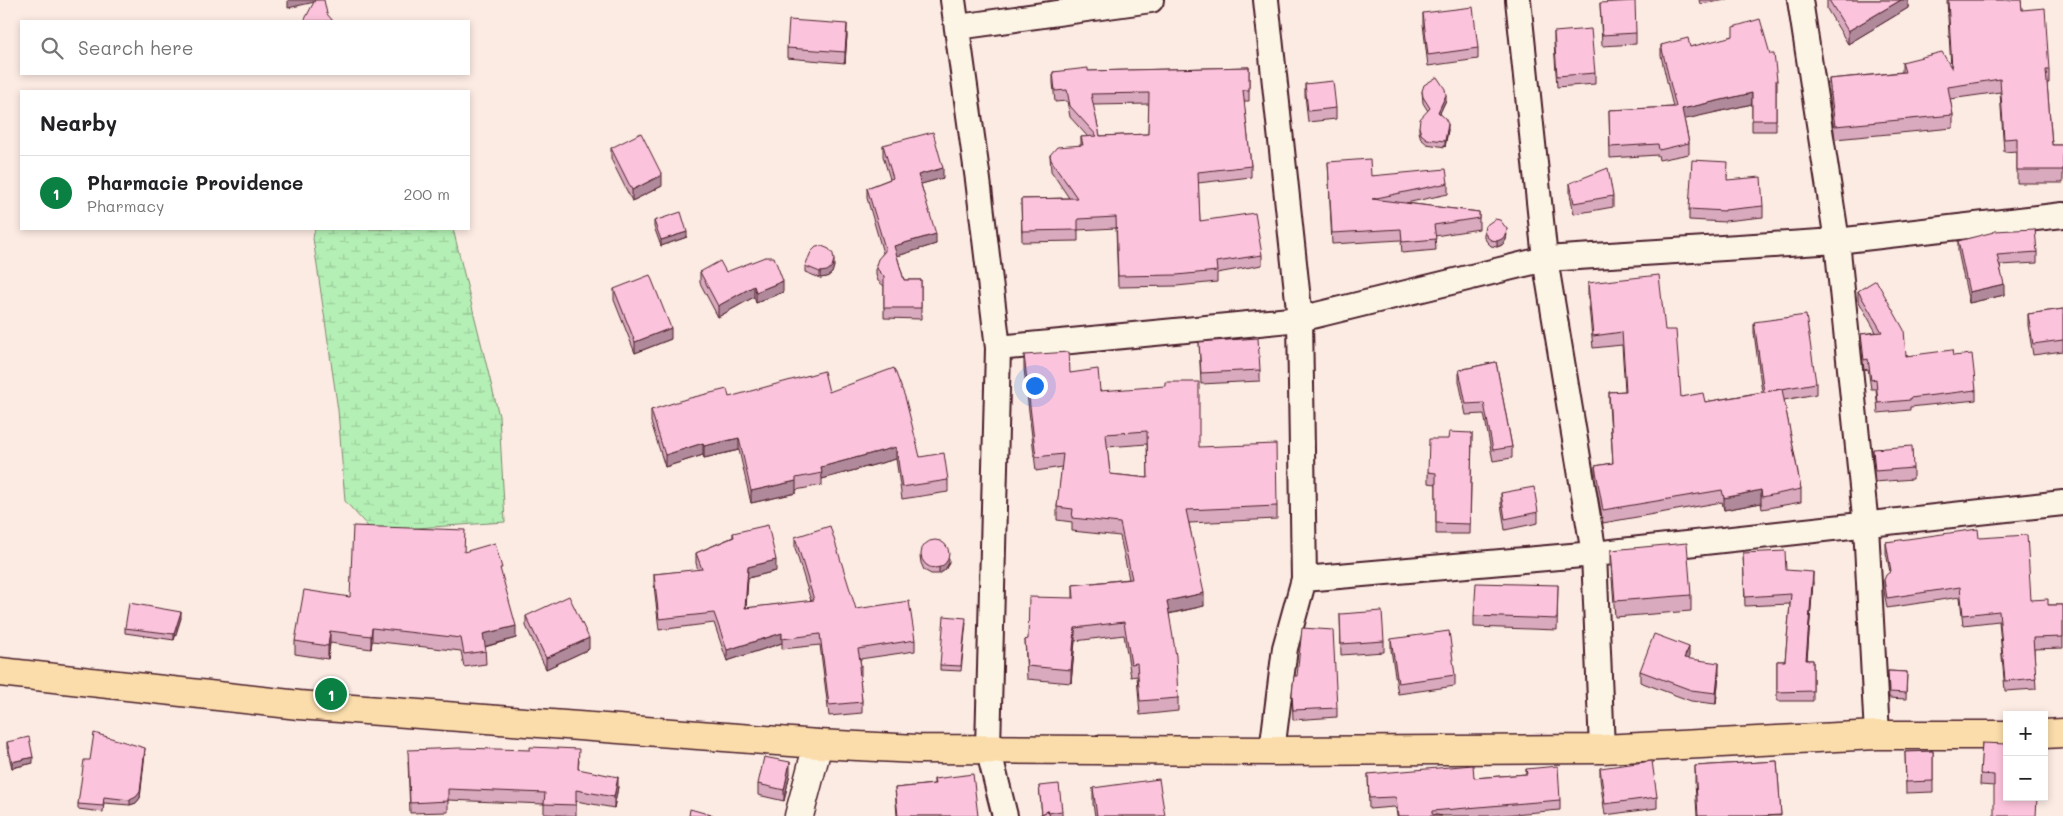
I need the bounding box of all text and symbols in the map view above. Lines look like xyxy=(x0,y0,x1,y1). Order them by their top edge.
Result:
search box xyxy=(20,20,470,75)
icon: search xyxy=(38,34,66,62)
text: Search here xyxy=(78,35,194,60)
text: Nearby xyxy=(40,109,117,136)
text: Pharmacie Providence xyxy=(87,170,303,195)
text: 1 xyxy=(52,183,60,204)
text: 200 m xyxy=(403,183,450,204)
text: Pharmacy xyxy=(87,195,164,216)
your location xyxy=(1022,373,1048,399)
pin: 1 xyxy=(315,675,347,713)
map controls xyxy=(2003,711,2048,801)
button: + xyxy=(2003,711,2048,756)
button: − xyxy=(2003,756,2048,801)

